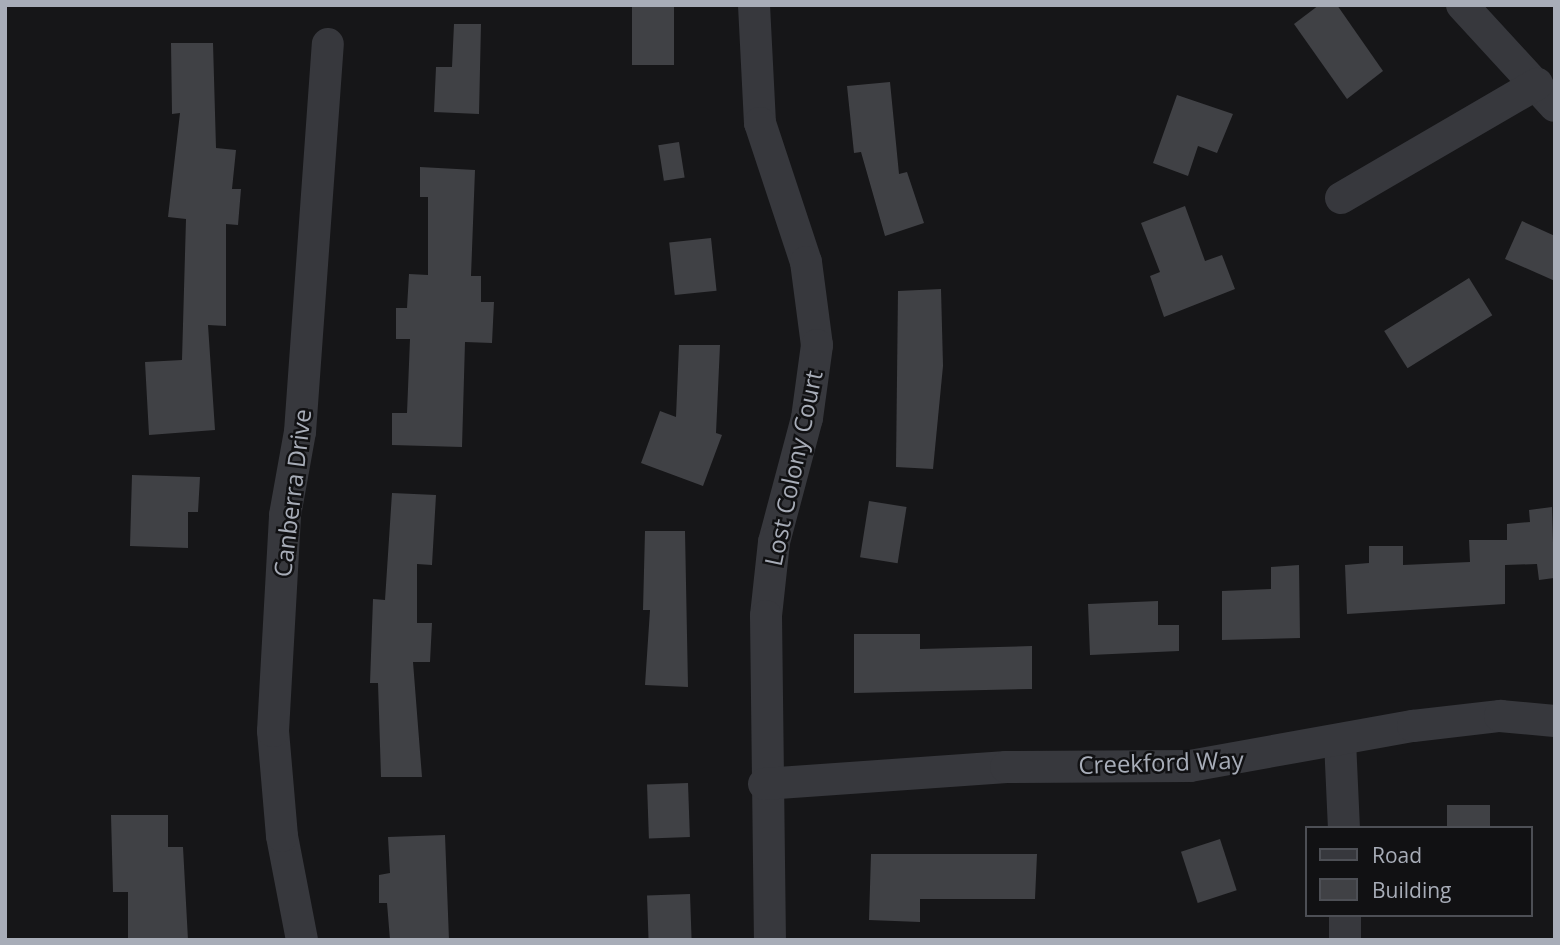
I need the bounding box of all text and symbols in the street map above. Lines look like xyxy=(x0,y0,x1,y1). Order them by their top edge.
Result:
street label: Lost Colony Court xyxy=(758,368,828,568)
street label: Canberra Drive xyxy=(267,407,317,579)
street label: Creekford Way xyxy=(1078,745,1244,779)
legend xyxy=(1304,826,1532,917)
text: Road xyxy=(1372,841,1422,869)
text: Building xyxy=(1372,876,1451,904)

